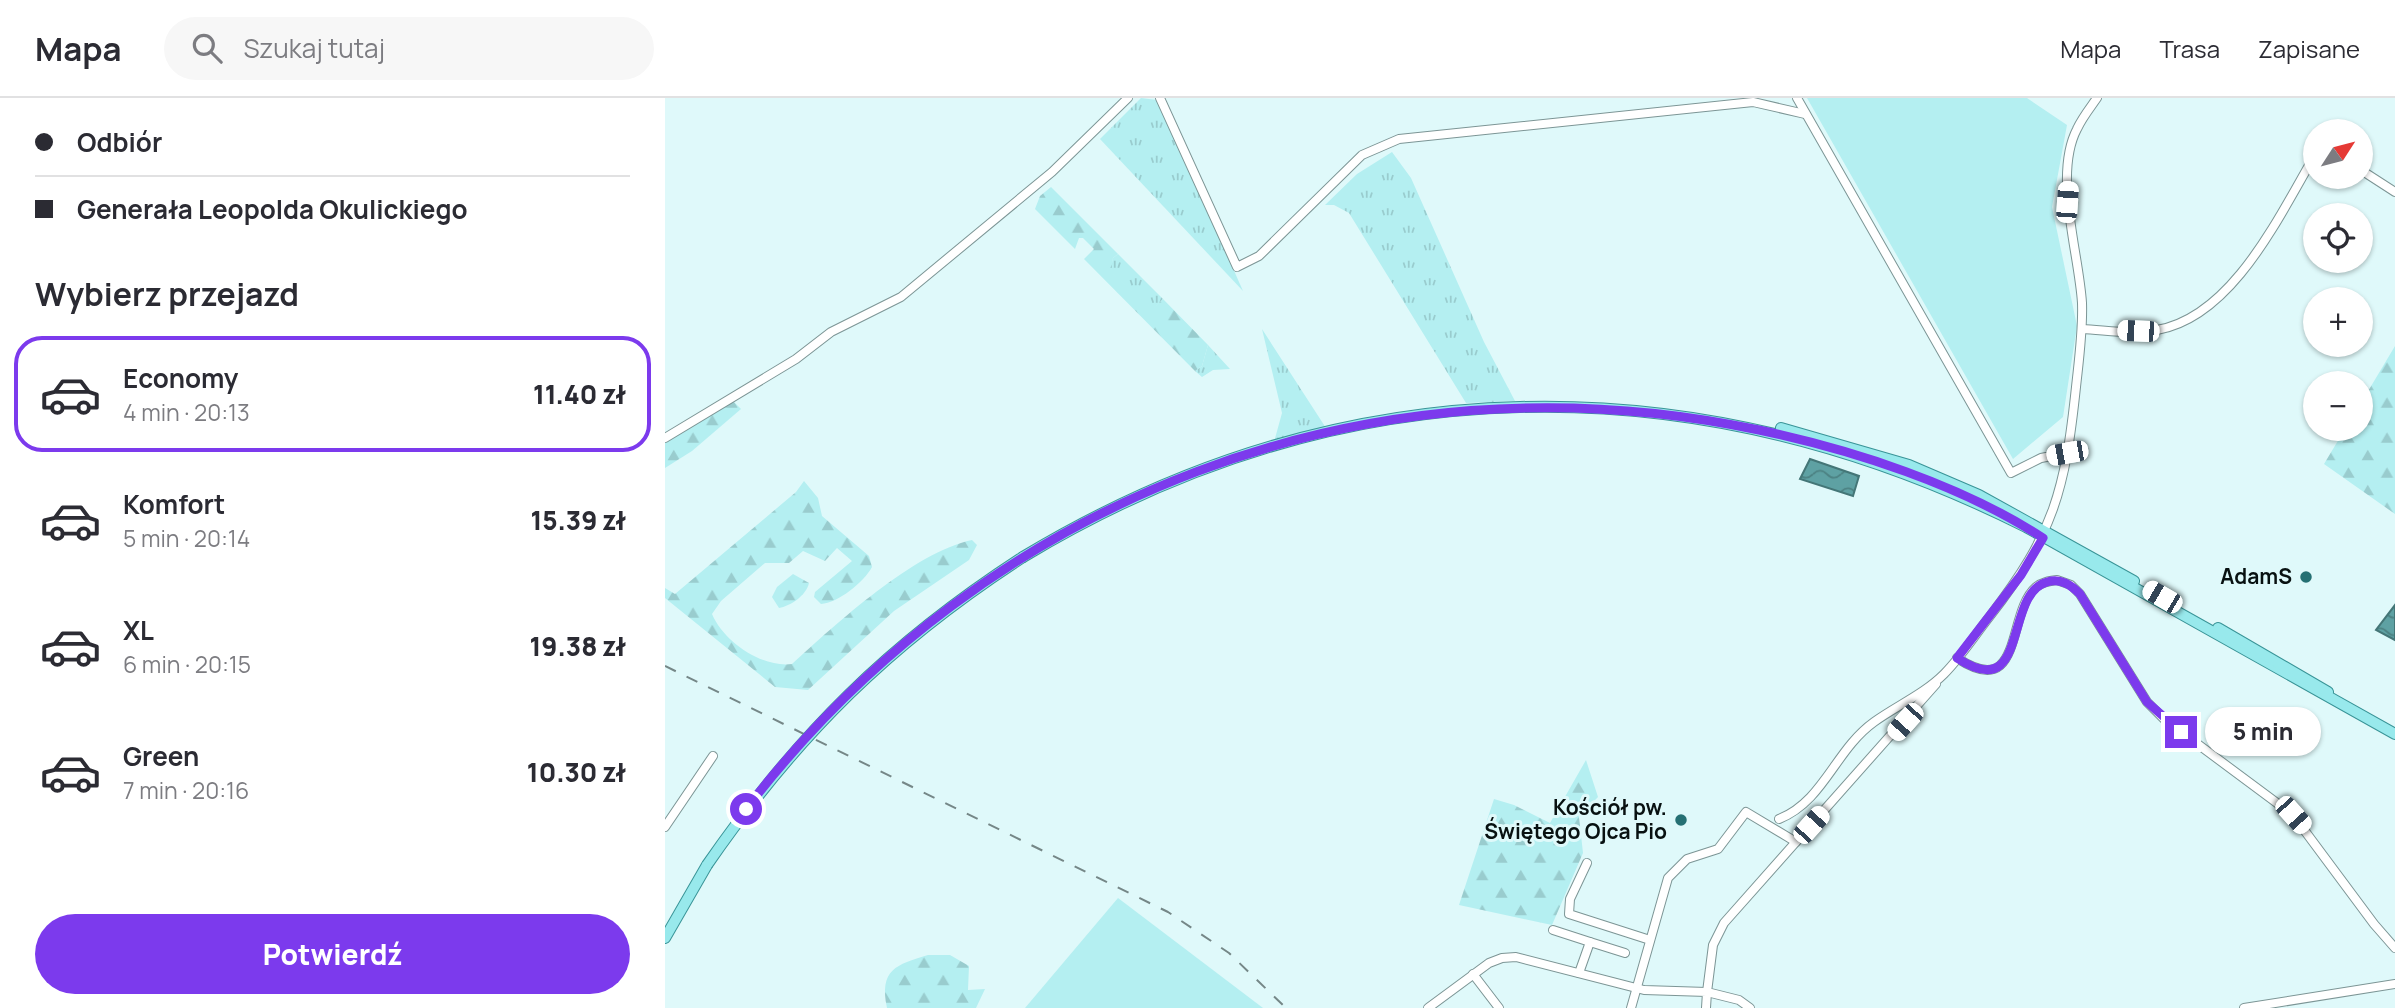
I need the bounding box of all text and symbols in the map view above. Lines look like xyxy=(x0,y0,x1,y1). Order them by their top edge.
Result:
search box xyxy=(164,17,654,80)
text: Mapa xyxy=(35,26,122,71)
icon: search xyxy=(188,29,226,67)
text: Szukaj tutaj xyxy=(244,30,385,66)
text: Mapa xyxy=(2060,32,2121,65)
text: Trasa xyxy=(2159,32,2220,65)
text: Zapisane xyxy=(2258,32,2360,65)
north arrow xyxy=(2303,119,2373,189)
map controls xyxy=(2303,119,2373,441)
text: Odbiór xyxy=(77,124,162,160)
car xyxy=(2056,180,2079,224)
text: Generała Leopolda Okulickiego xyxy=(77,191,468,227)
button: locate xyxy=(2303,203,2373,273)
text: Wybierz przejazd xyxy=(35,272,299,316)
button: + xyxy=(2303,287,2373,357)
car xyxy=(2117,320,2160,342)
text: Economy xyxy=(123,360,238,396)
icon: car xyxy=(39,363,102,426)
button: − xyxy=(2303,371,2373,441)
text: 11.40 zł xyxy=(533,376,626,412)
text: 4 min · 20:13 xyxy=(123,396,250,428)
car xyxy=(2045,439,2090,467)
text: Komfort xyxy=(123,486,225,522)
icon: car xyxy=(39,489,102,552)
text: 15.39 zł xyxy=(530,502,626,538)
text: 5 min · 20:14 xyxy=(123,522,250,554)
place label: AdamS xyxy=(2220,562,2292,590)
marker: AdamS xyxy=(2298,569,2314,585)
car xyxy=(2139,577,2186,617)
text: XL xyxy=(123,612,154,648)
icon: car xyxy=(39,615,102,678)
text: 19.38 zł xyxy=(530,628,626,664)
text: 6 min · 20:15 xyxy=(123,648,251,680)
car xyxy=(1884,699,1927,745)
callout: 5 min xyxy=(2205,708,2321,756)
text: 5 min xyxy=(2233,715,2293,747)
route end xyxy=(2165,716,2197,748)
text: Green xyxy=(123,738,199,774)
icon: car xyxy=(39,741,102,804)
text: 10.30 zł xyxy=(527,754,626,790)
text: 7 min · 20:16 xyxy=(123,774,249,806)
car xyxy=(2272,792,2315,838)
route start xyxy=(730,793,762,825)
place label: Kościół pw. Świętego Ojca Pio xyxy=(1484,793,1667,845)
car xyxy=(1790,802,1833,848)
marker: Kościół pw. Świętego Ojca Pio xyxy=(1673,812,1689,828)
button: Potwierdź xyxy=(35,914,630,994)

